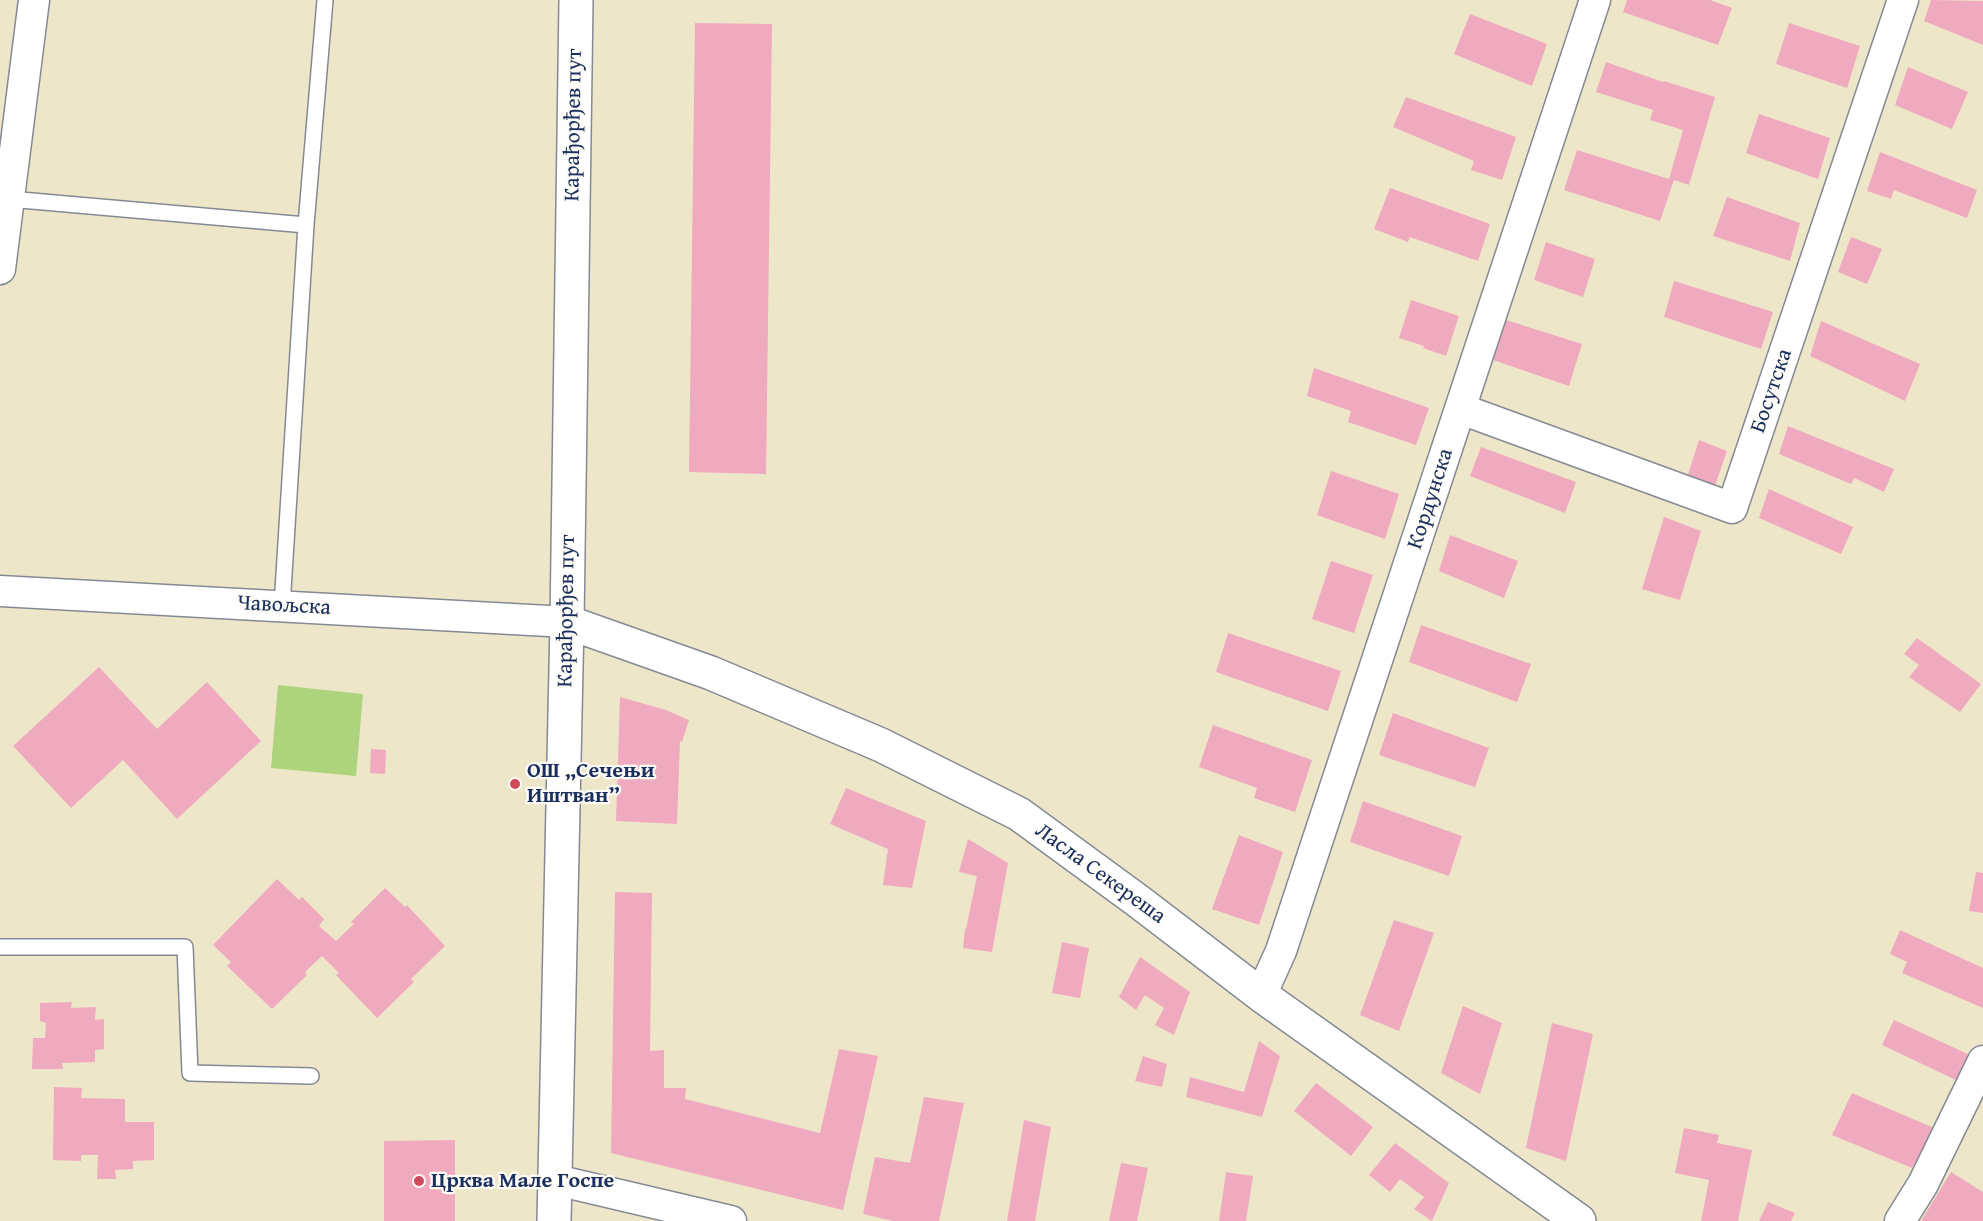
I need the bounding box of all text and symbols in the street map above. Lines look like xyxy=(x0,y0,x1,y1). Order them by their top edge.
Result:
street label: Карађорђев пут xyxy=(559,48,589,202)
street label: Босутска xyxy=(1745,346,1799,436)
street label: Кордунска xyxy=(1402,445,1460,553)
street label: Карађорђев пут xyxy=(552,534,582,688)
street label: Чавољска xyxy=(236,590,332,622)
place label: ОШ „Сечењи Иштван” xyxy=(527,758,655,810)
marker: ОШ „Сечењи Иштван” xyxy=(508,777,522,791)
street label: Ласла Секереша xyxy=(1030,818,1170,930)
place label: Црква Мале Госпе xyxy=(431,1168,614,1194)
marker: Црква Мале Госпе xyxy=(412,1174,426,1188)

